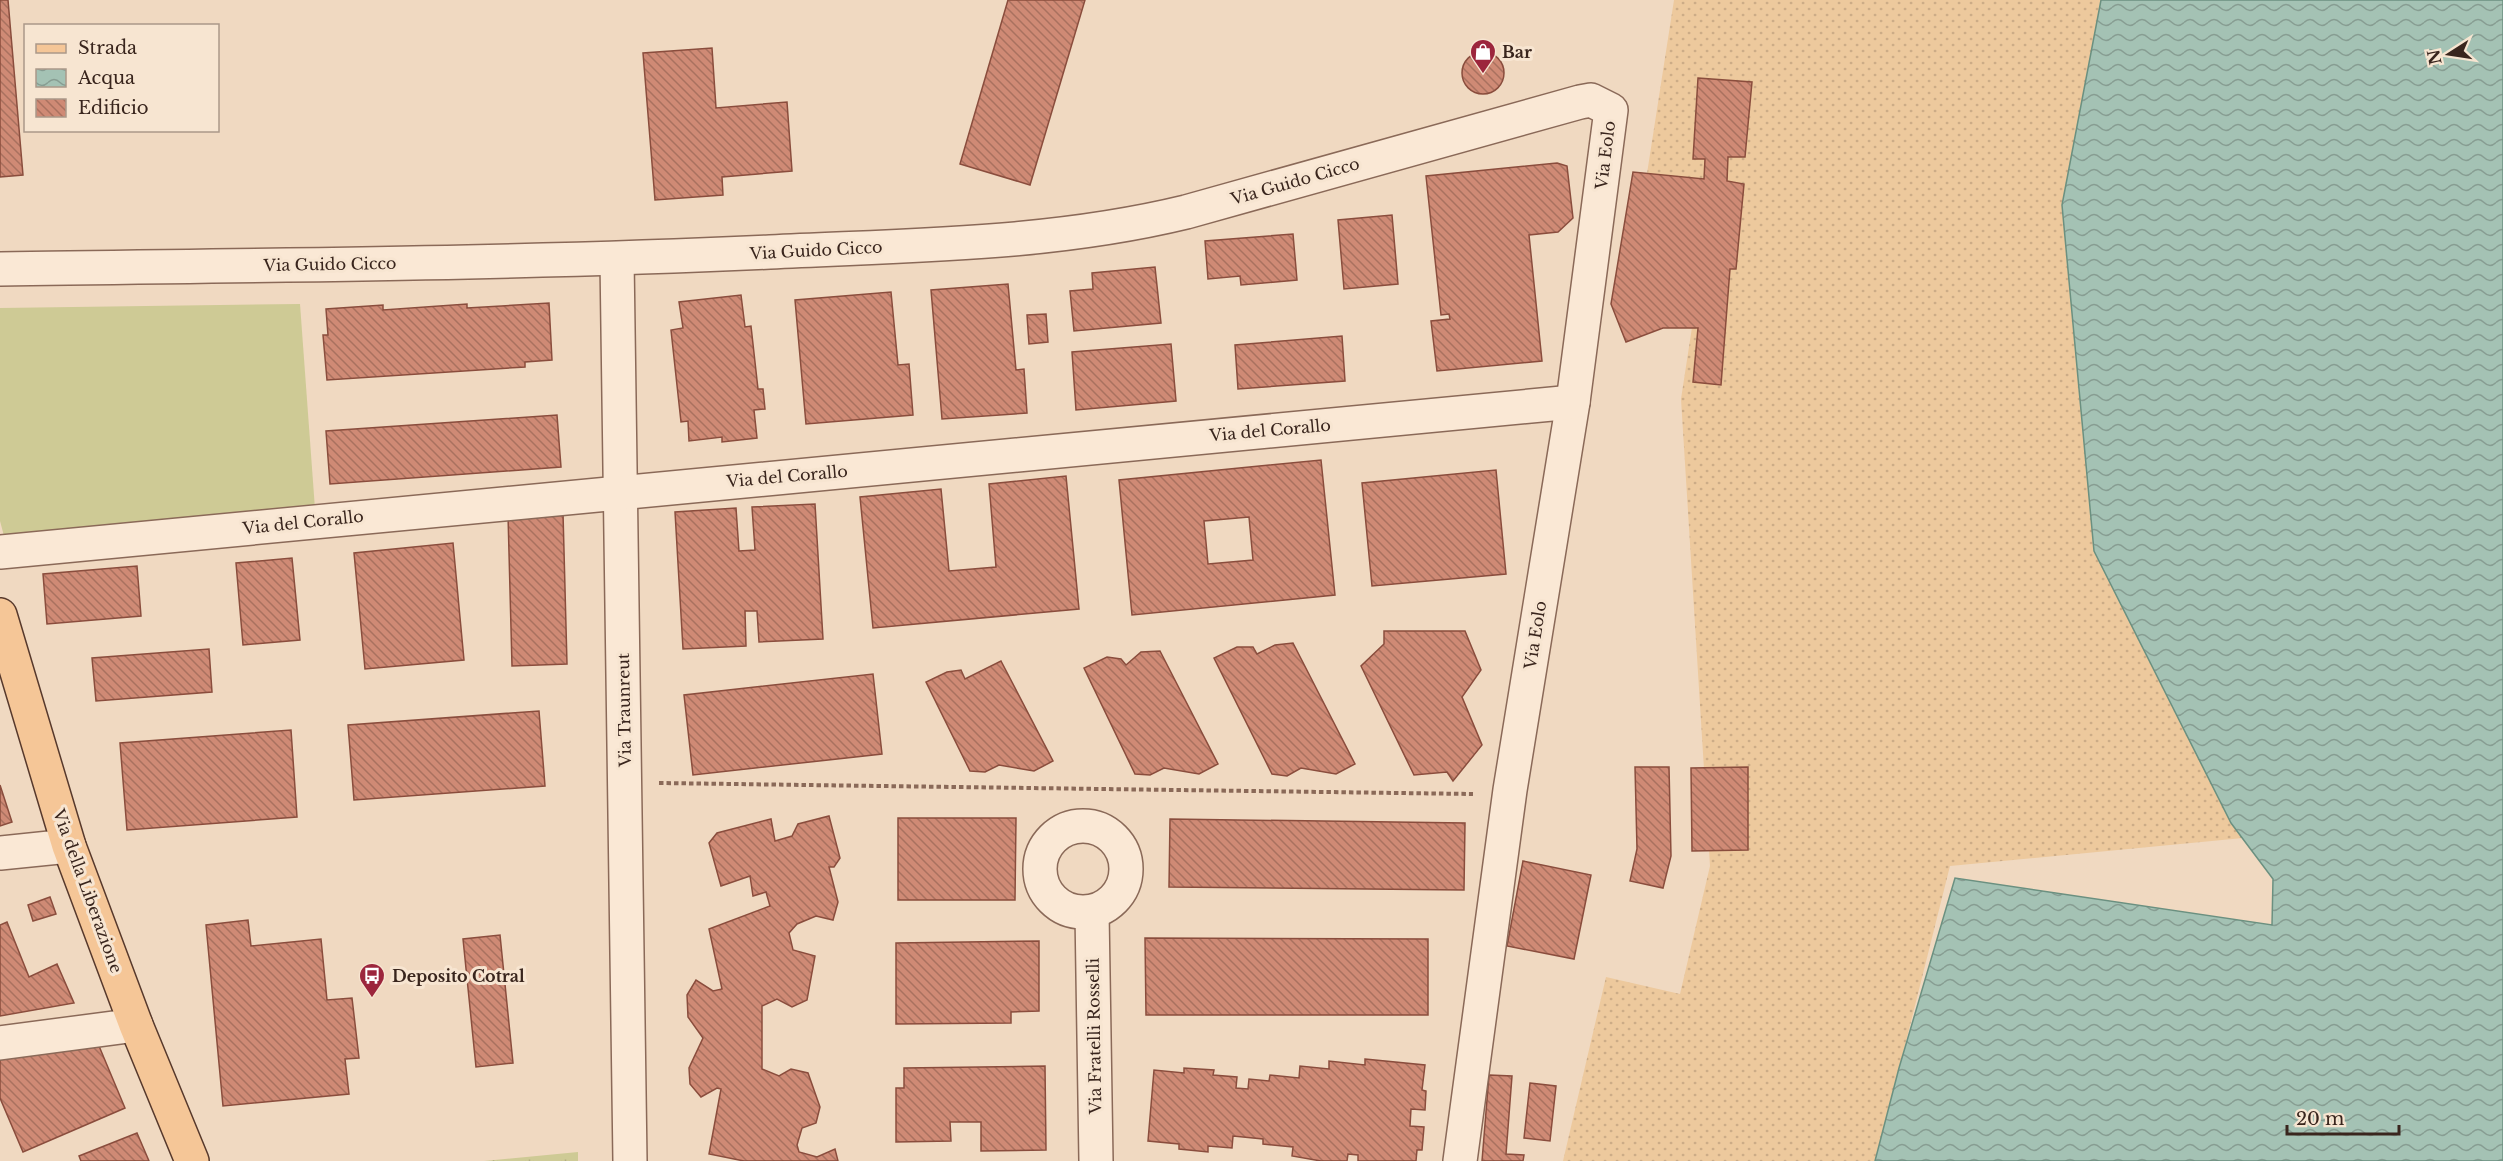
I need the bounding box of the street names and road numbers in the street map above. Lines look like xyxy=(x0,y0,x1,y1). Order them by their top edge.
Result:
street label: Via Eolo xyxy=(1591,120,1619,191)
street label: Via Guido Cicco xyxy=(1227,153,1362,209)
street label: Via Guido Cicco xyxy=(748,237,883,264)
street label: Via Guido Cicco xyxy=(262,253,397,275)
street label: Via del Corallo xyxy=(1208,415,1331,445)
street label: Via del Corallo xyxy=(725,461,848,491)
street label: Via del Corallo xyxy=(241,506,364,538)
street label: Via Eolo xyxy=(1520,599,1550,672)
street label: Via Traunreut xyxy=(613,653,635,768)
street label: Via della Liberazione xyxy=(49,805,127,976)
street label: Via Fratelli Rosselli xyxy=(1083,957,1105,1115)

